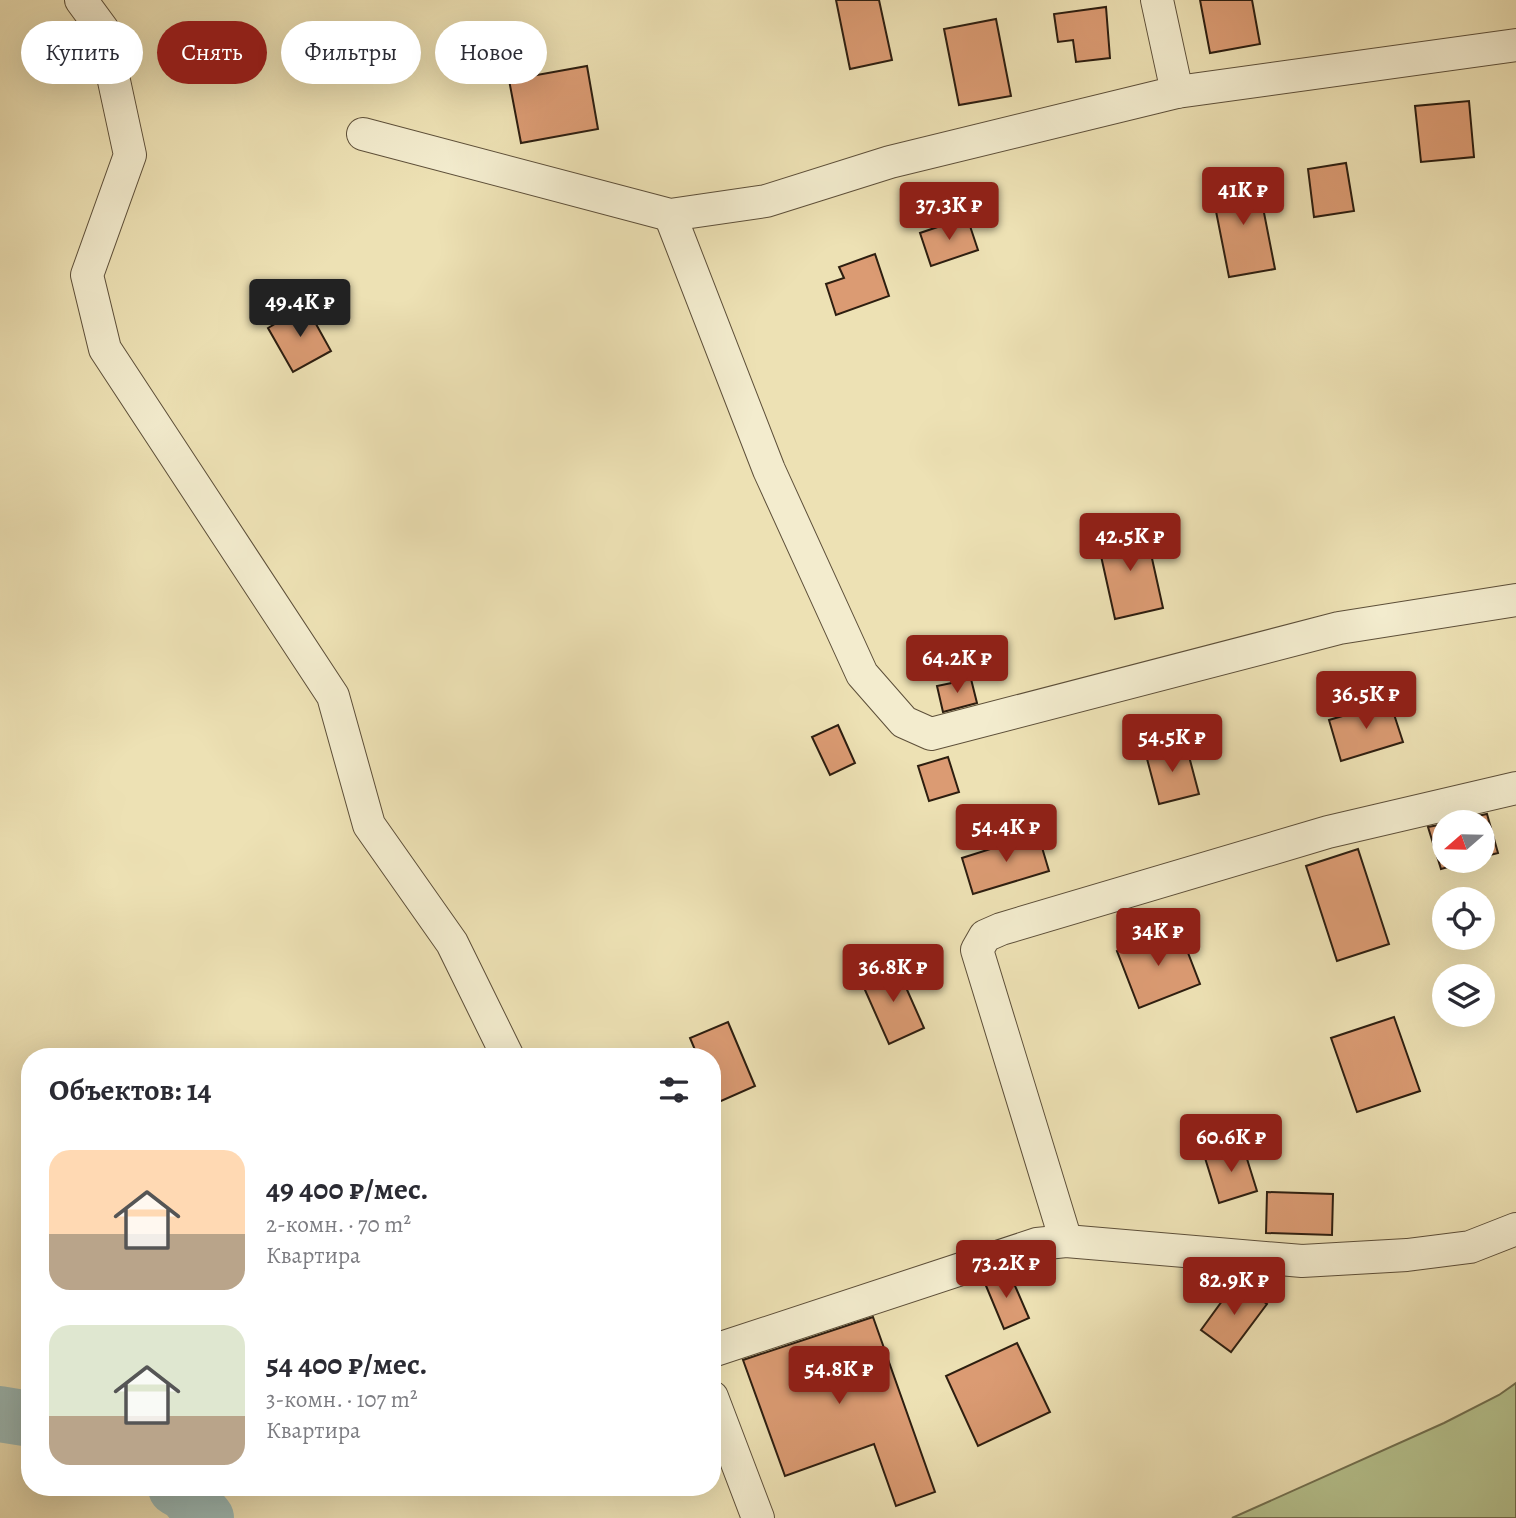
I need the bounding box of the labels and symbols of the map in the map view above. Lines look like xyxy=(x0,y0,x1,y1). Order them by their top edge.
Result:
pin: 41K ₽ xyxy=(1194,168,1292,227)
pin: 37.3K ₽ xyxy=(884,182,1014,242)
pin: 49.4K ₽ xyxy=(235,280,365,339)
pin: 42.5K ₽ xyxy=(1065,514,1195,573)
pin: 64.2K ₽ xyxy=(892,636,1022,695)
pin: 36.5K ₽ xyxy=(1301,672,1431,731)
pin: 54.5K ₽ xyxy=(1107,714,1237,774)
pin: 54.4K ₽ xyxy=(941,804,1071,864)
north arrow xyxy=(1432,810,1494,873)
pin: 34K ₽ xyxy=(1109,908,1207,968)
pin: 36.8K ₽ xyxy=(828,944,958,1004)
pin: 60.6K ₽ xyxy=(1166,1114,1296,1174)
pin: 73.2K ₽ xyxy=(941,1240,1071,1300)
pin: 82.9K ₽ xyxy=(1169,1258,1299,1317)
pin: 54.8K ₽ xyxy=(774,1346,904,1406)

